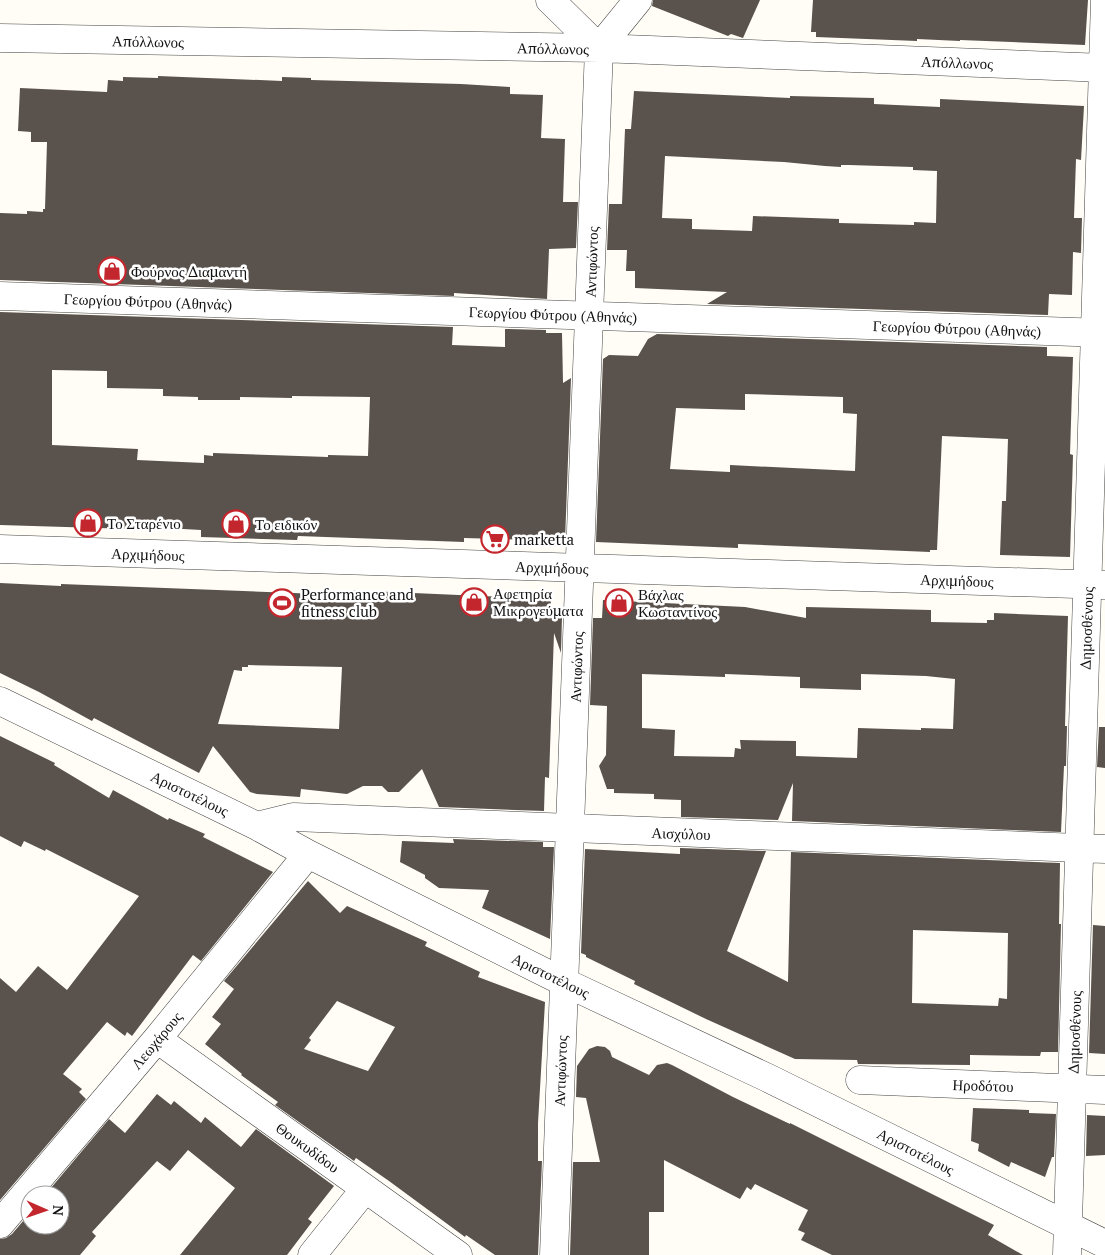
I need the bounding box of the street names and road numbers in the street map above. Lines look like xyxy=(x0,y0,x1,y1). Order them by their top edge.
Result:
street label: Απόλλωνος xyxy=(112,30,184,52)
street label: Απόλλωνος xyxy=(517,37,589,59)
street label: Απόλλωνος xyxy=(921,51,993,73)
street label: Αντιφώντος xyxy=(580,226,602,298)
street label: Γεωργίου Φύτρου (Αθηνάς) xyxy=(63,288,233,314)
street label: Γεωργίου Φύτρου (Αθηνάς) xyxy=(468,301,638,327)
street label: Γεωργίου Φύτρου (Αθηνάς) xyxy=(872,315,1042,341)
street label: Αρχιμήδους xyxy=(111,543,185,565)
street label: Αρχιμήδους xyxy=(515,556,589,578)
street label: Αρχιμήδους xyxy=(920,569,994,591)
street label: Δημοσθένους xyxy=(1075,586,1097,670)
street label: Αντιφώντος xyxy=(565,631,587,703)
street label: Αριστοτέλους xyxy=(148,766,232,821)
street label: Αισχύλου xyxy=(651,822,711,844)
street label: Αριστοτέλους xyxy=(509,948,593,1003)
street label: Δημοσθένους xyxy=(1063,990,1085,1074)
street label: Λεωχάρους xyxy=(126,1007,186,1073)
street label: Αντιφώντος xyxy=(549,1035,571,1107)
street label: Ηροδότου xyxy=(952,1074,1014,1096)
street label: Θουκυδίδου xyxy=(272,1117,344,1177)
street label: Αριστοτέλους xyxy=(874,1123,958,1179)

